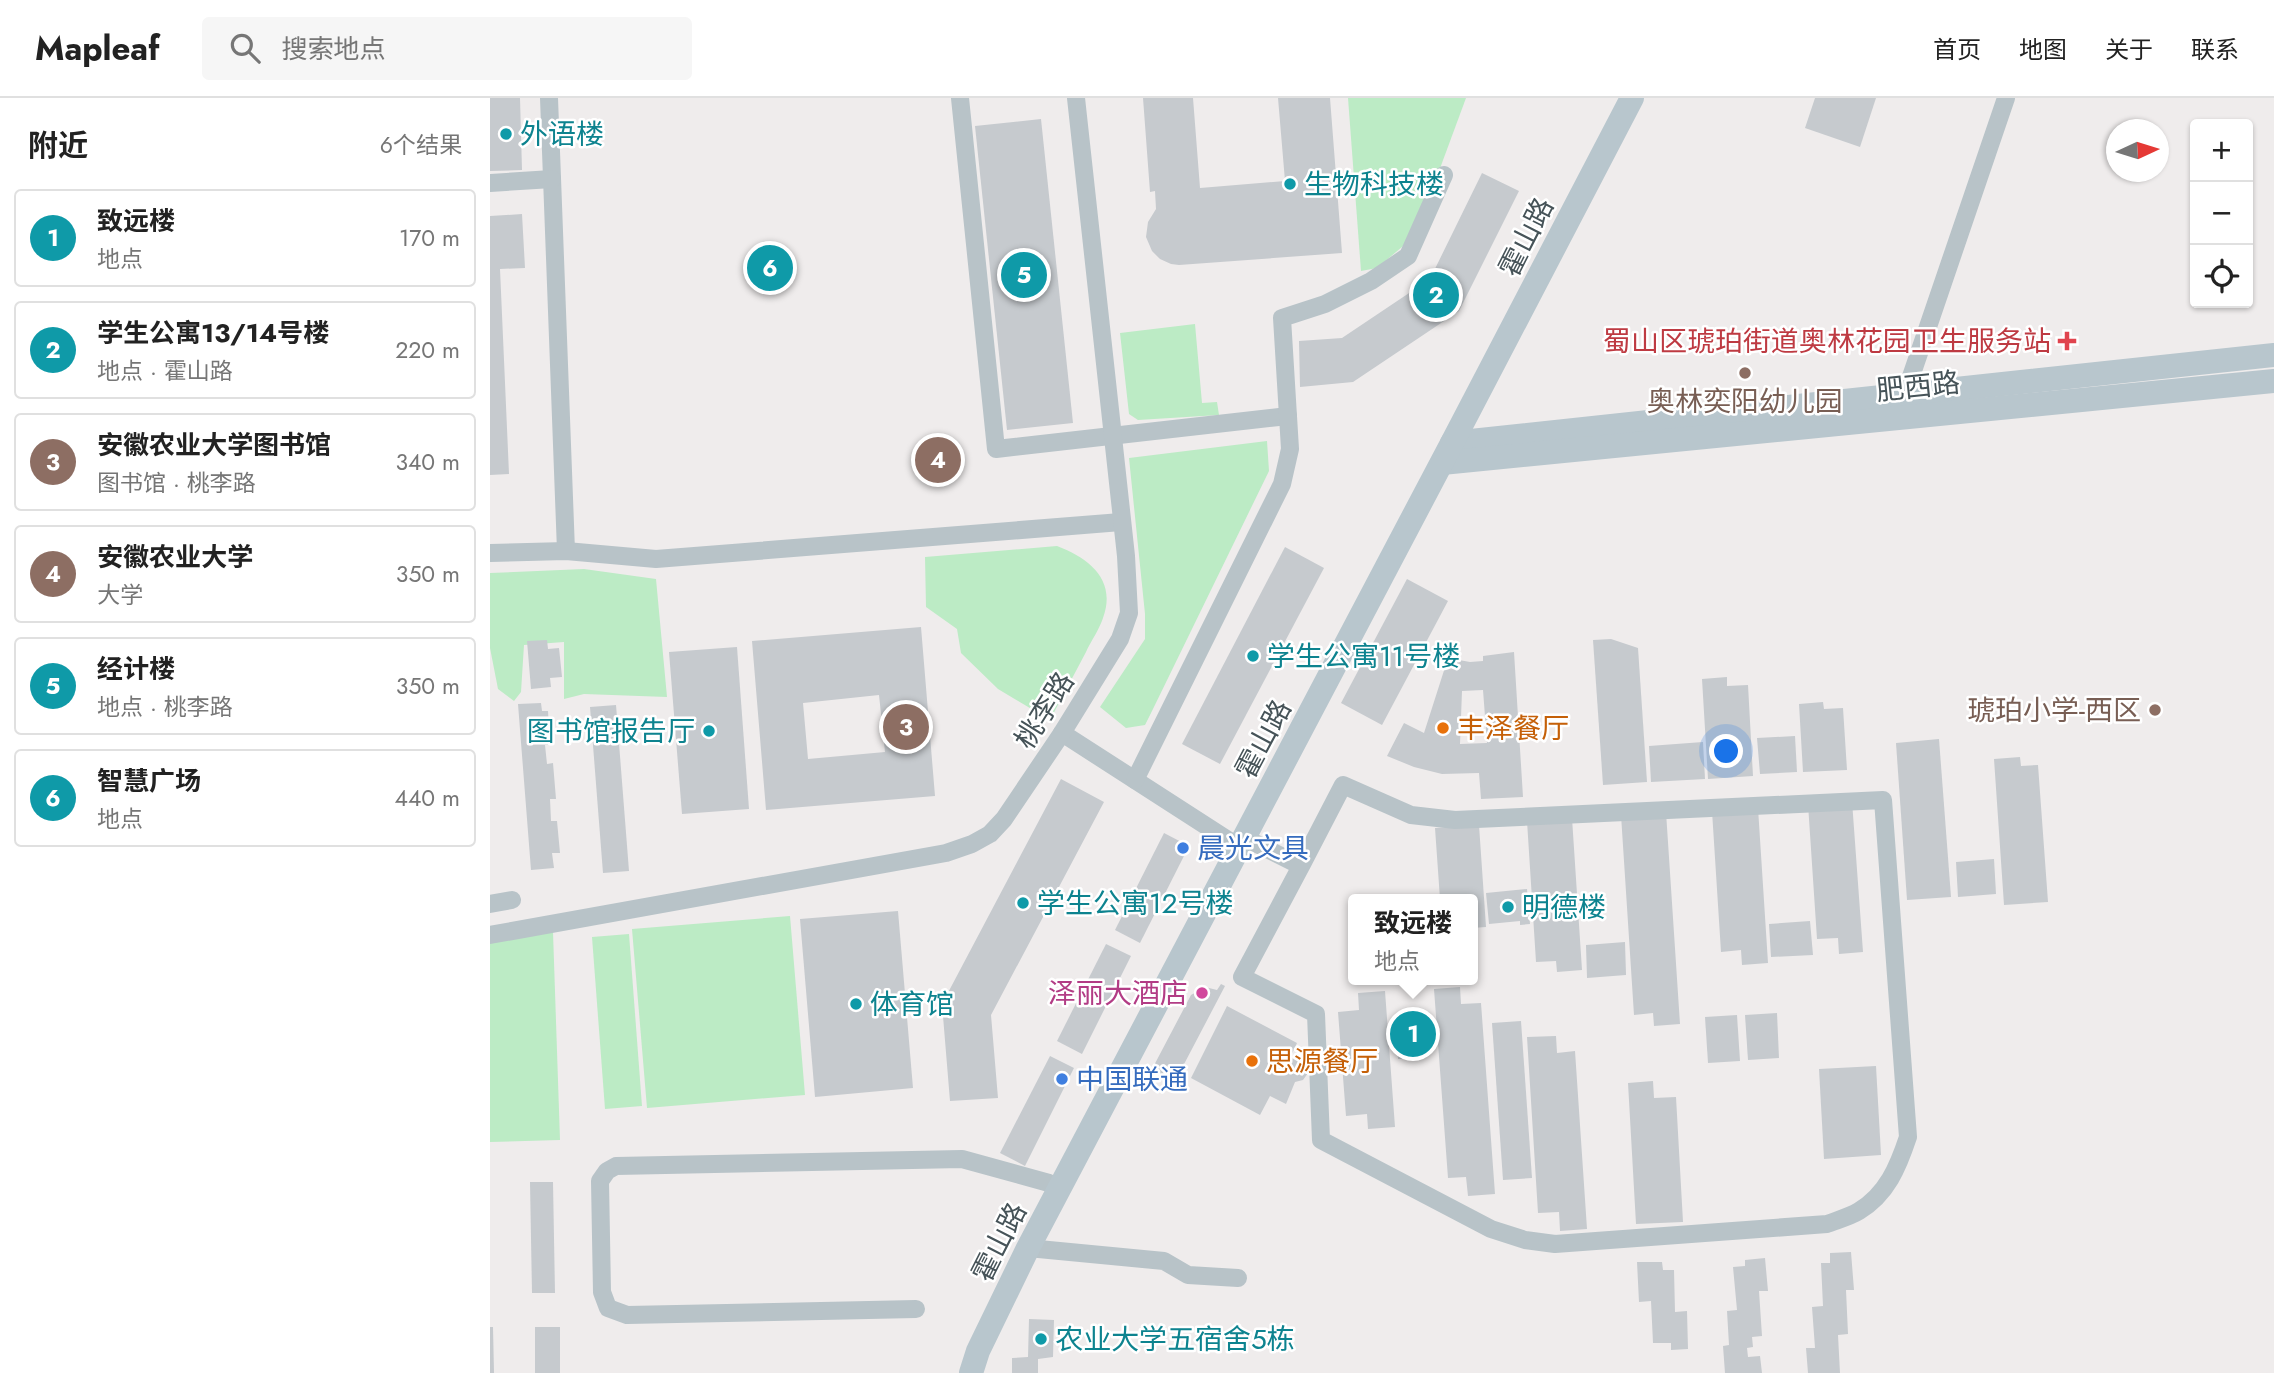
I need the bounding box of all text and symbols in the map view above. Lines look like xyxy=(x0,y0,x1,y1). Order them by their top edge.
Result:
search box xyxy=(202,17,692,80)
text: Mapleaf xyxy=(35,25,160,72)
icon: search xyxy=(226,29,264,67)
text: 搜索地点 xyxy=(282,30,386,68)
text: 首页 xyxy=(1933,32,1981,67)
text: 地图 xyxy=(2019,32,2067,67)
text: 关于 xyxy=(2105,32,2153,67)
text: 联系 xyxy=(2191,32,2239,67)
place label: 外语楼 xyxy=(520,114,604,155)
north arrow xyxy=(2106,119,2169,182)
map controls xyxy=(2190,119,2253,308)
button: + xyxy=(2190,119,2253,182)
text: 附近 xyxy=(28,124,88,167)
marker: 外语楼 xyxy=(498,126,514,142)
text: 6个结果 xyxy=(380,128,462,162)
place label: 生物科技楼 xyxy=(1304,164,1444,205)
marker: 生物科技楼 xyxy=(1282,176,1298,192)
button: − xyxy=(2190,182,2253,245)
street label: 霍山路 xyxy=(1489,190,1564,284)
text: 致远楼 xyxy=(97,202,175,240)
text: 1 xyxy=(47,221,59,255)
text: 170 m xyxy=(399,221,460,255)
text: 地点 xyxy=(97,242,143,276)
pin: 6 xyxy=(747,242,793,294)
button: locate xyxy=(2190,245,2253,308)
pin: 5 xyxy=(1001,249,1047,301)
pin: 2 xyxy=(1413,269,1459,321)
text: 学生公寓13/14号楼 xyxy=(97,314,329,352)
place label: 蜀山区琥珀街道奥林花园卫生服务站 xyxy=(1603,321,2051,362)
marker: 蜀山区琥珀街道奥林花园卫生服务站 xyxy=(2057,331,2077,351)
text: 2 xyxy=(45,333,61,367)
text: 220 m xyxy=(395,333,460,367)
text: 地点 · 霍山路 xyxy=(97,354,233,388)
street label: 肥西路 xyxy=(1874,362,1962,411)
marker: 奥林奕阳幼儿园 xyxy=(1737,365,1753,381)
place label: 奥林奕阳幼儿园 xyxy=(1647,381,1843,422)
text: 安徽农业大学图书馆 xyxy=(97,426,331,464)
pin: 4 xyxy=(915,434,961,486)
text: 3 xyxy=(46,445,60,479)
text: 340 m xyxy=(395,445,460,479)
text: 图书馆 · 桃李路 xyxy=(97,466,256,500)
text: 安徽农业大学 xyxy=(97,538,253,576)
text: 4 xyxy=(45,557,61,591)
text: 350 m xyxy=(396,557,460,591)
text: 大学 xyxy=(97,578,143,612)
place label: 学生公寓11号楼 xyxy=(1267,636,1460,677)
marker: 学生公寓11号楼 xyxy=(1245,648,1261,664)
text: 经计楼 xyxy=(97,650,175,688)
street label: 桃李路 xyxy=(1005,664,1084,757)
text: 5 xyxy=(46,669,60,703)
text: 350 m xyxy=(396,669,460,703)
text: 地点 · 桃李路 xyxy=(97,690,233,724)
place label: 琥珀小学-西区 xyxy=(1967,690,2141,731)
street label: 霍山路 xyxy=(1226,693,1301,786)
pin: 3 xyxy=(883,701,929,753)
marker: 琥珀小学-西区 xyxy=(2147,702,2163,718)
place label: 丰泽餐厅 xyxy=(1457,708,1569,749)
place label: 图书馆报告厅 xyxy=(527,711,695,752)
marker: 丰泽餐厅 xyxy=(1435,720,1451,736)
marker: 图书馆报告厅 xyxy=(701,723,717,739)
your location xyxy=(1709,734,1743,768)
text: 智慧广场 xyxy=(97,762,201,800)
text: 6 xyxy=(45,781,61,815)
text: 440 m xyxy=(395,781,460,815)
text: 地点 xyxy=(97,802,143,836)
place label: 晨光文具 xyxy=(1197,828,1309,869)
marker: 晨光文具 xyxy=(1175,840,1191,856)
place label: 学生公寓12号楼 xyxy=(1037,883,1234,924)
place label: 明德楼 xyxy=(1522,887,1606,928)
popup xyxy=(1348,894,1478,985)
marker: 学生公寓12号楼 xyxy=(1015,895,1031,911)
marker: 明德楼 xyxy=(1500,899,1516,915)
text: 致远楼 xyxy=(1374,904,1452,942)
text: 地点 xyxy=(1374,944,1420,978)
place label: 泽丽大酒店 xyxy=(1048,973,1188,1014)
place label: 体育馆 xyxy=(870,984,954,1025)
marker: 泽丽大酒店 xyxy=(1194,985,1210,1001)
marker: 体育馆 xyxy=(848,996,864,1012)
pin: 1 xyxy=(1390,1008,1436,1060)
place label: 思源餐厅 xyxy=(1266,1041,1378,1082)
marker: 思源餐厅 xyxy=(1244,1053,1260,1069)
place label: 中国联通 xyxy=(1076,1059,1188,1100)
marker: 中国联通 xyxy=(1054,1071,1070,1087)
street label: 霍山路 xyxy=(962,1195,1037,1289)
place label: 农业大学五宿舍5栋 xyxy=(1055,1319,1295,1360)
marker: 农业大学五宿舍5栋 xyxy=(1033,1331,1049,1347)

